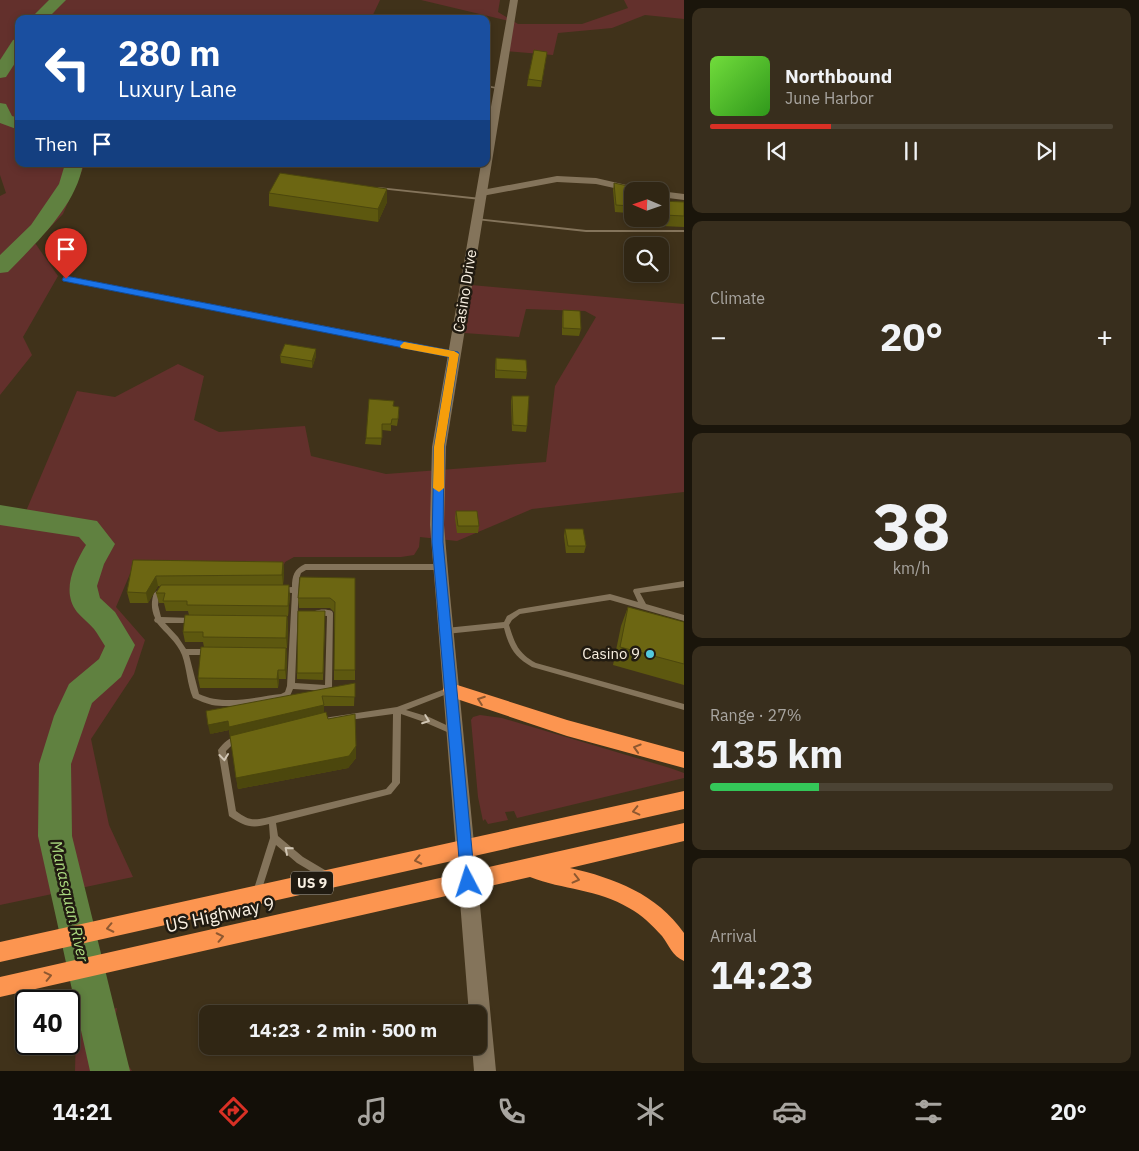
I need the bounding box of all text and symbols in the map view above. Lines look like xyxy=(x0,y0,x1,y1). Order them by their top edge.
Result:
text: 280 m xyxy=(118,30,221,76)
icon: left xyxy=(35,35,100,100)
text: Northbound xyxy=(785,64,892,88)
text: Luxury Lane xyxy=(118,74,237,103)
text: June Harbor xyxy=(785,88,874,108)
icon: arrive xyxy=(88,130,116,158)
text: Then xyxy=(35,132,78,156)
icon: previous xyxy=(763,137,791,165)
icon: pause xyxy=(897,137,925,165)
icon: next xyxy=(1032,137,1060,165)
north arrow xyxy=(624,182,669,228)
map controls xyxy=(624,182,669,282)
pin xyxy=(45,228,87,279)
icon: arrive xyxy=(52,235,80,263)
button: search xyxy=(624,237,669,282)
street label: Casino Drive xyxy=(449,248,480,334)
text: Climate xyxy=(710,288,765,308)
text: 20° xyxy=(880,312,943,361)
text: − xyxy=(710,318,727,355)
text: + xyxy=(1096,318,1113,355)
text: 38 xyxy=(872,483,951,568)
text: km/h xyxy=(893,558,930,578)
place label: Casino 9 xyxy=(582,644,640,663)
marker: Casino 9 xyxy=(644,648,656,660)
one-way arrow xyxy=(478,696,486,706)
text: Range · 27% xyxy=(710,705,802,725)
one-way arrow xyxy=(422,714,430,724)
text: 135 km xyxy=(710,729,843,778)
one-way arrow xyxy=(633,744,641,754)
one-way arrow xyxy=(218,754,229,762)
one-way arrow xyxy=(632,805,641,816)
water label: Manasquan River xyxy=(46,838,94,965)
one-way arrow xyxy=(285,847,294,856)
one-way arrow xyxy=(413,854,422,865)
position arrow xyxy=(441,855,493,907)
road number: US 9 xyxy=(291,871,333,894)
one-way arrow xyxy=(572,873,581,884)
street label: US Highway 9 xyxy=(163,892,277,937)
one-way arrow xyxy=(106,922,115,932)
text: Arrival xyxy=(710,926,757,946)
one-way arrow xyxy=(215,932,224,943)
text: 14:23 xyxy=(710,950,814,999)
one-way arrow xyxy=(43,971,52,982)
speed limit sign: 40 xyxy=(15,990,80,1055)
text: 14:23 · 2 min · 500 m xyxy=(249,1018,437,1042)
icon: directions xyxy=(216,1094,251,1129)
icon: music xyxy=(355,1094,390,1129)
icon: phone xyxy=(494,1094,529,1129)
icon: climate xyxy=(633,1094,668,1129)
icon: car xyxy=(772,1094,807,1129)
icon: filters xyxy=(911,1094,946,1129)
text: 14:21 xyxy=(52,1097,112,1126)
text: 20° xyxy=(1050,1097,1087,1126)

